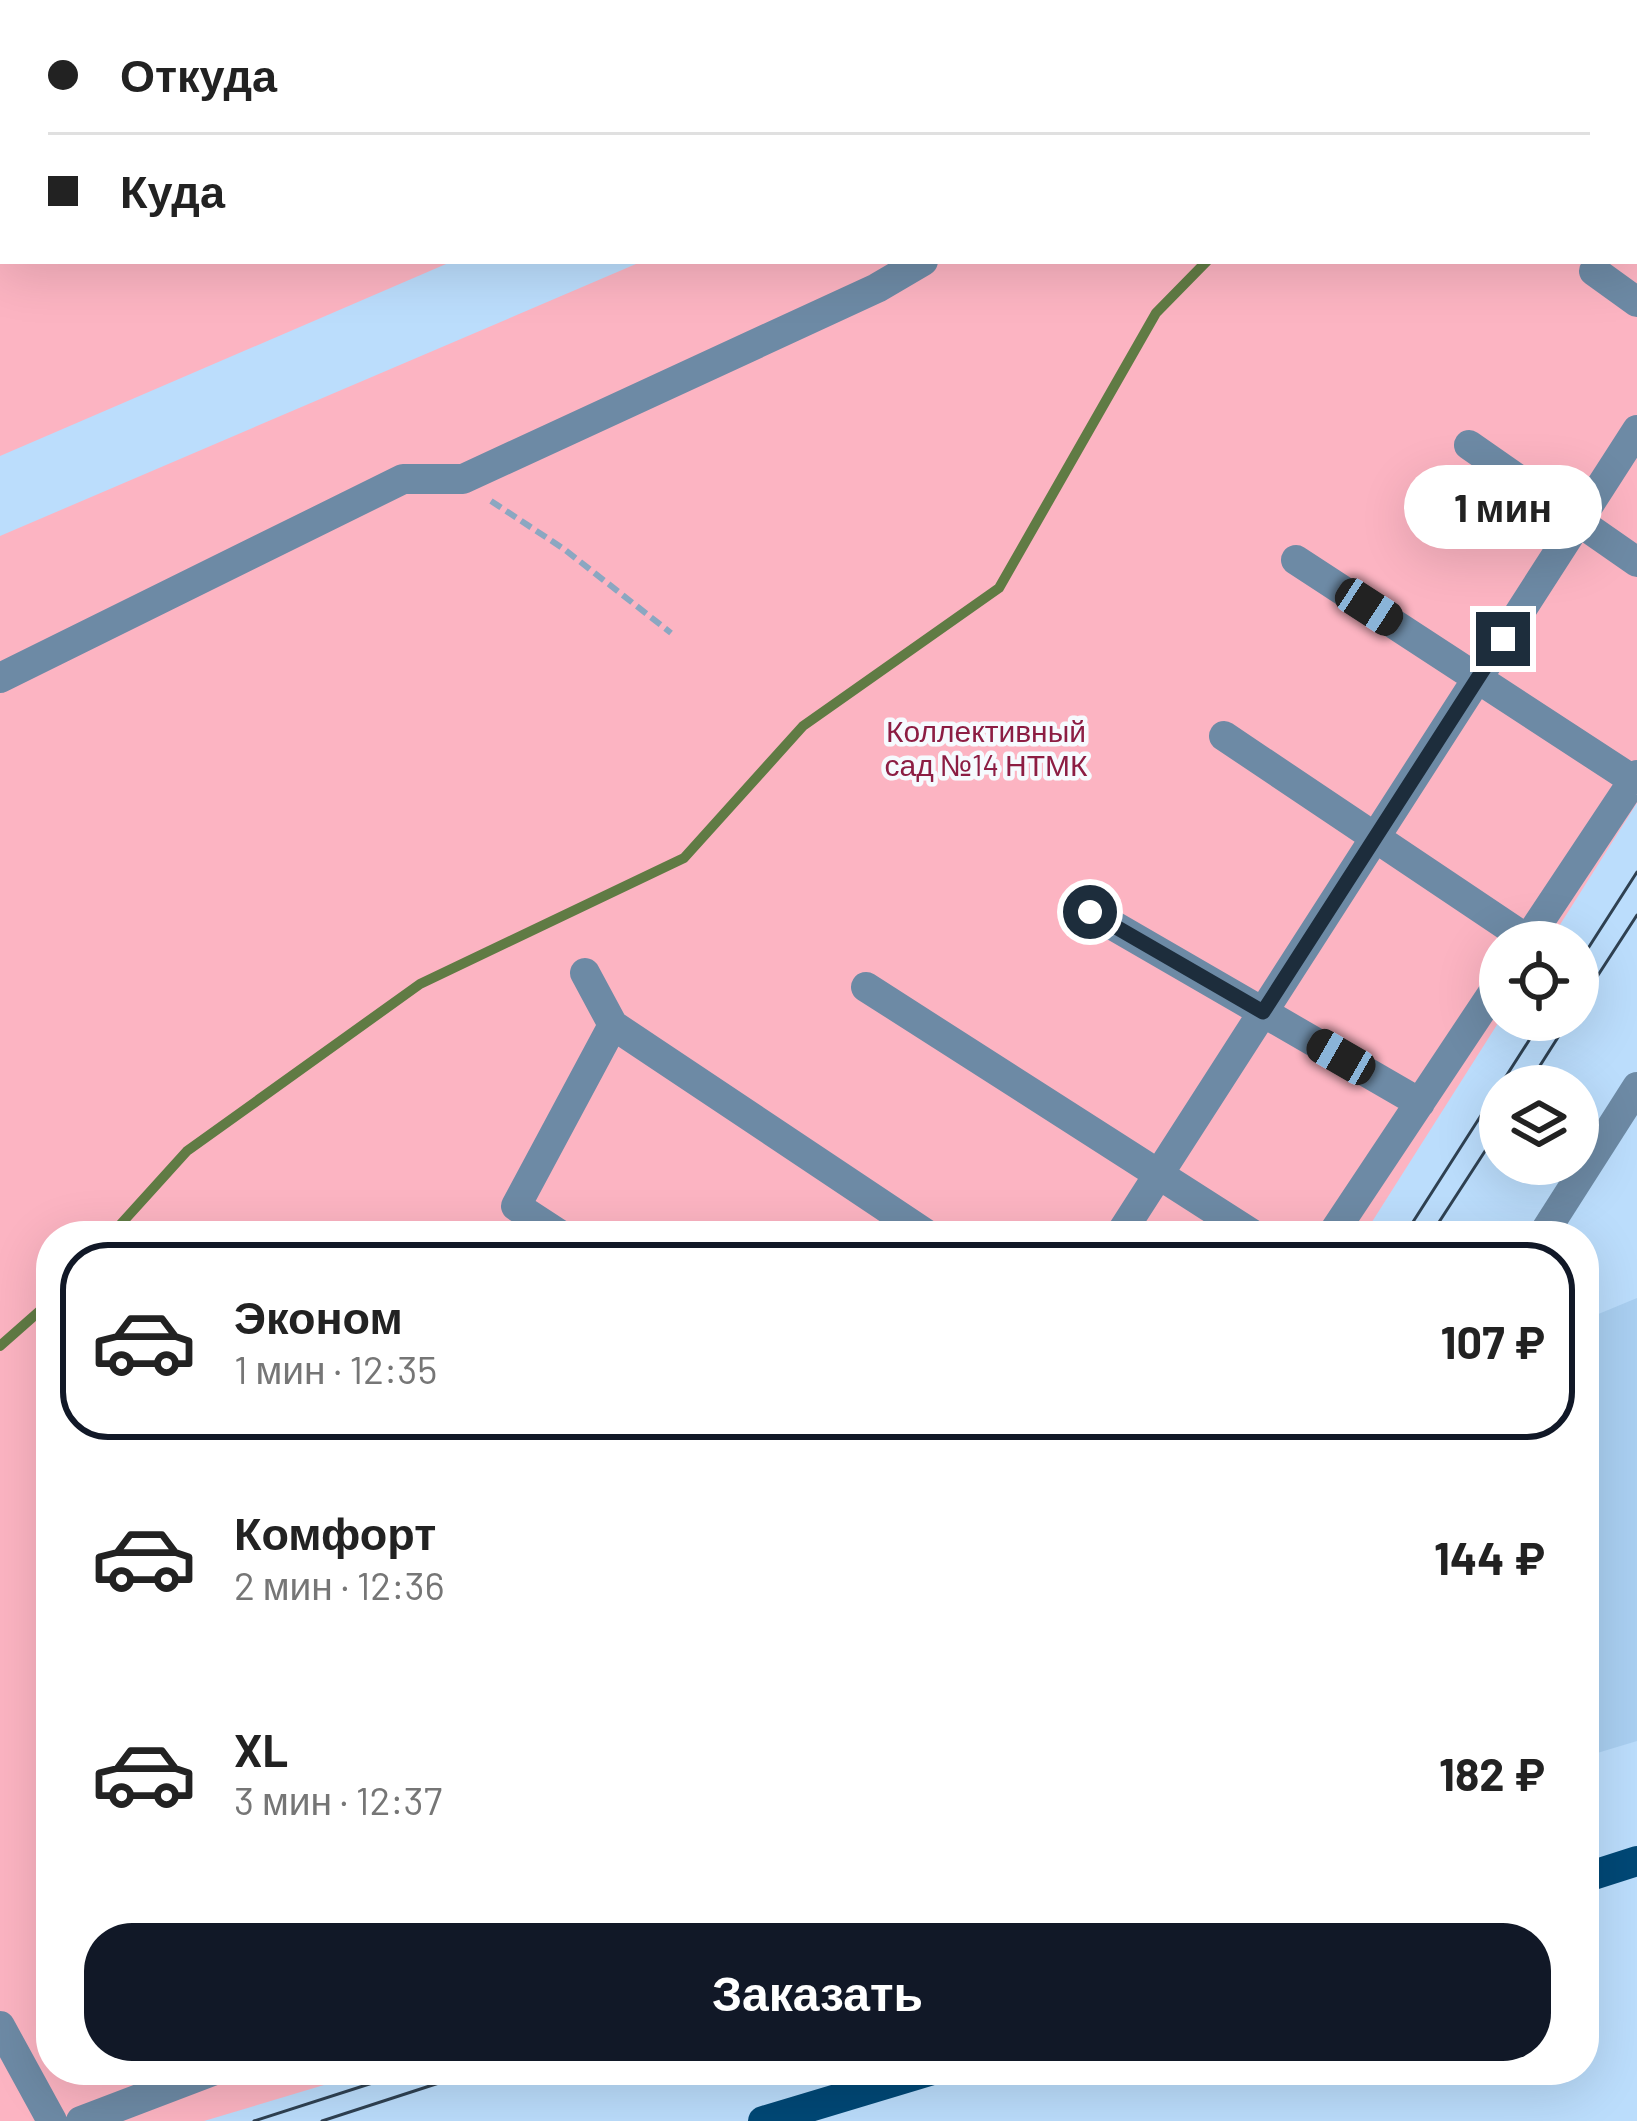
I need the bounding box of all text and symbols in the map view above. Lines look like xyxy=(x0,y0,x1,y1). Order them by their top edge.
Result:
text: Откуда xyxy=(120,47,277,101)
text: Куда xyxy=(120,163,225,217)
callout: 1 мин xyxy=(1404,465,1602,549)
text: 1 мин xyxy=(1454,483,1552,530)
car xyxy=(1329,572,1409,642)
route end xyxy=(1476,612,1530,666)
park label: Коллективный сад №14 НТМК xyxy=(885,712,1088,782)
route start xyxy=(1063,885,1117,939)
map controls xyxy=(1479,921,1599,1185)
button: locate xyxy=(1479,921,1599,1041)
car xyxy=(1301,1023,1381,1091)
button: layers xyxy=(1479,1065,1599,1185)
icon: car xyxy=(90,1287,198,1395)
text: Эконом xyxy=(234,1289,403,1343)
text: 107 ₽ xyxy=(1441,1314,1545,1368)
text: 1 мин · 12:35 xyxy=(234,1345,437,1392)
icon: car xyxy=(90,1503,198,1611)
text: Комфорт xyxy=(234,1505,436,1559)
text: 144 ₽ xyxy=(1434,1530,1545,1584)
text: 2 мин · 12:36 xyxy=(234,1561,445,1608)
icon: car xyxy=(90,1719,198,1827)
text: XL xyxy=(234,1722,288,1776)
text: 182 ₽ xyxy=(1439,1746,1545,1800)
text: 3 мин · 12:37 xyxy=(234,1776,442,1823)
button: Заказать xyxy=(84,1923,1551,2061)

